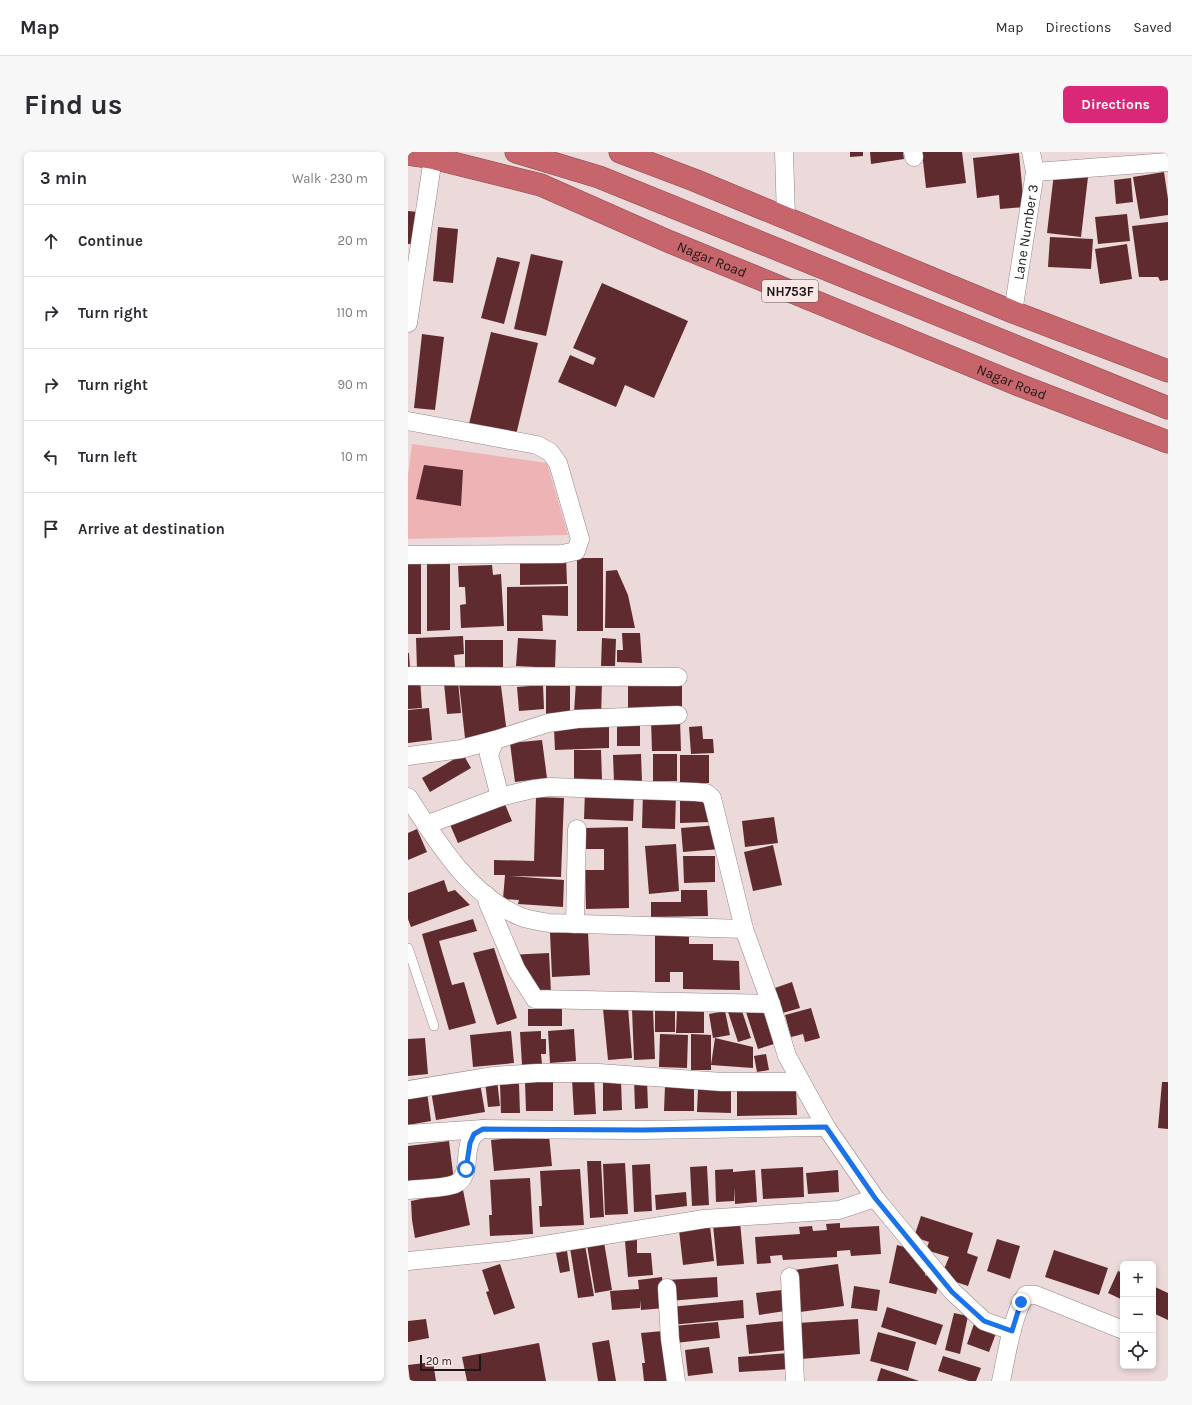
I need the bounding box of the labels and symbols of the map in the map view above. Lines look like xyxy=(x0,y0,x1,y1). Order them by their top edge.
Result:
street label: Lane Number 3 xyxy=(1010,183,1041,281)
street label: Nagar Road xyxy=(675,237,749,281)
road number: NH753F xyxy=(762,280,818,302)
street label: Nagar Road xyxy=(974,360,1049,403)
route start xyxy=(457,1160,475,1178)
route end xyxy=(1012,1293,1030,1311)
scale bar xyxy=(420,1353,481,1372)

